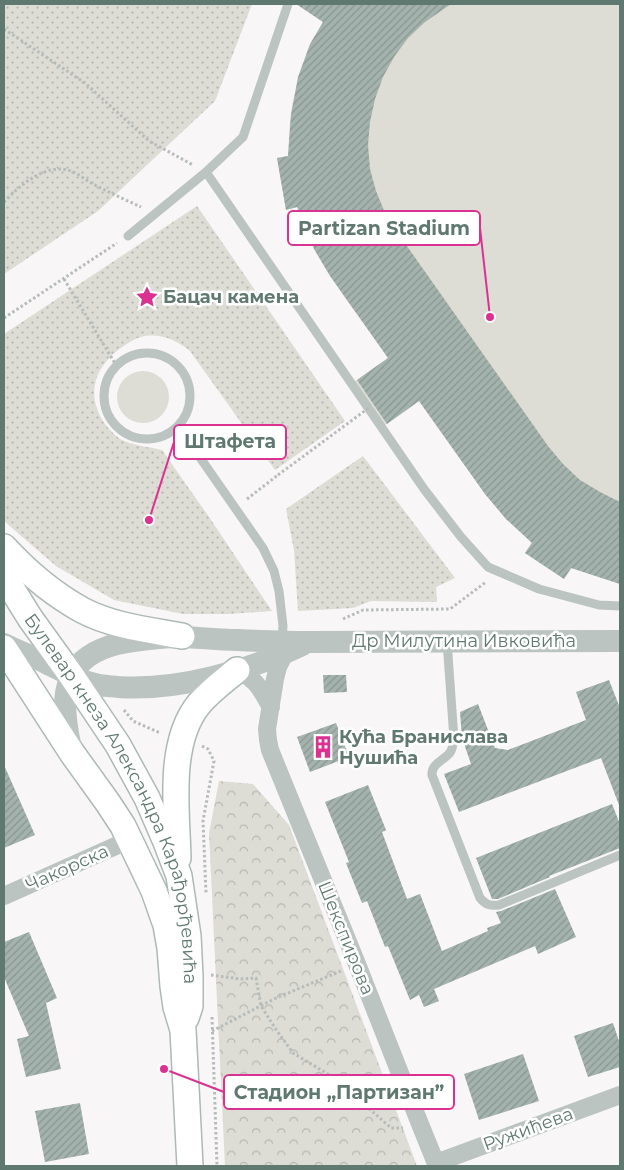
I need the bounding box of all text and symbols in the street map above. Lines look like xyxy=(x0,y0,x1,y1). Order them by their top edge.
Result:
callout: Partizan Stadium xyxy=(288,211,480,245)
text: Partizan Stadium xyxy=(298,217,470,240)
place icon: Бацач камена xyxy=(134,284,160,310)
place label: Бацач камена xyxy=(163,286,299,308)
callout: Штафета xyxy=(174,425,286,459)
text: Штафета xyxy=(184,430,276,453)
street label: Булевар кнеза Александра Карађорђевића xyxy=(19,609,201,984)
street label: Др Милутина Ивковића xyxy=(352,630,576,652)
place label: Кућа Бранислава Нушића xyxy=(339,726,508,769)
building icon: Кућа Бранислава Нушића xyxy=(310,734,336,760)
street label: Чакорска xyxy=(22,840,112,896)
street label: Шекспирова xyxy=(313,878,379,998)
callout: Стадион „Партизан” xyxy=(224,1075,454,1109)
text: Стадион „Партизан” xyxy=(234,1081,444,1104)
street label: Ружићева xyxy=(480,1103,576,1155)

